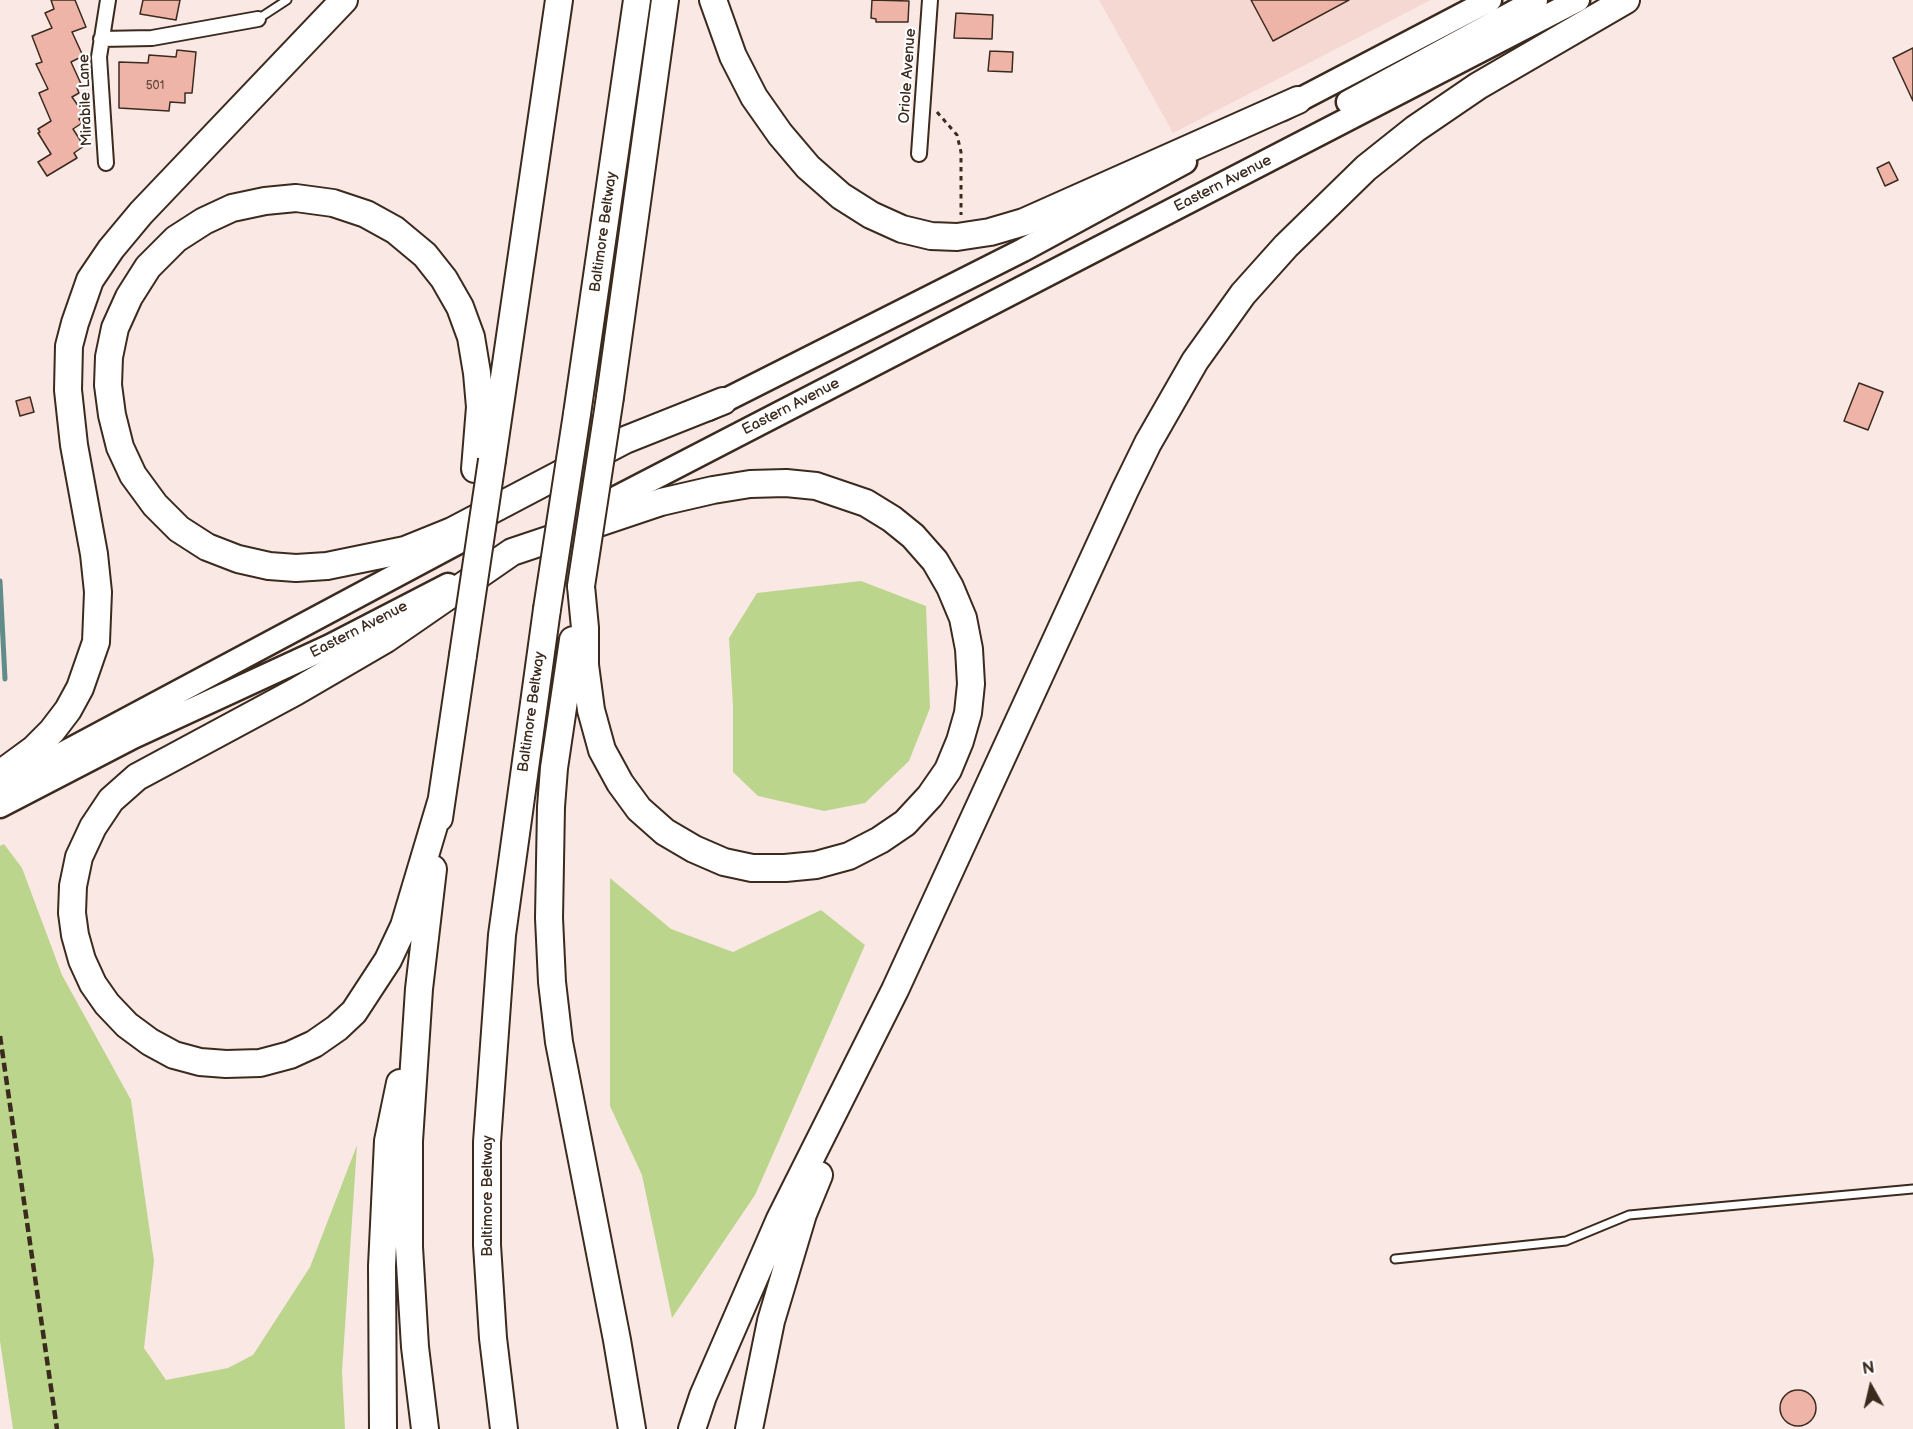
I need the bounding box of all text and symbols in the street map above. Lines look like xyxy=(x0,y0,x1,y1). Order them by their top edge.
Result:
street label: Oriole Avenue xyxy=(896,28,920,124)
street label: Mirabile Lane xyxy=(75,54,97,146)
house number: 501 xyxy=(146,79,164,93)
street label: Eastern Avenue xyxy=(1171,152,1275,216)
street label: Baltimore Beltway xyxy=(587,171,621,293)
street label: Eastern Avenue xyxy=(739,375,843,439)
street label: Eastern Avenue xyxy=(307,598,411,662)
street label: Baltimore Beltway xyxy=(515,651,549,773)
street label: Baltimore Beltway xyxy=(479,1135,497,1257)
north arrow xyxy=(1841,1357,1901,1417)
text: N xyxy=(1861,1358,1876,1379)

